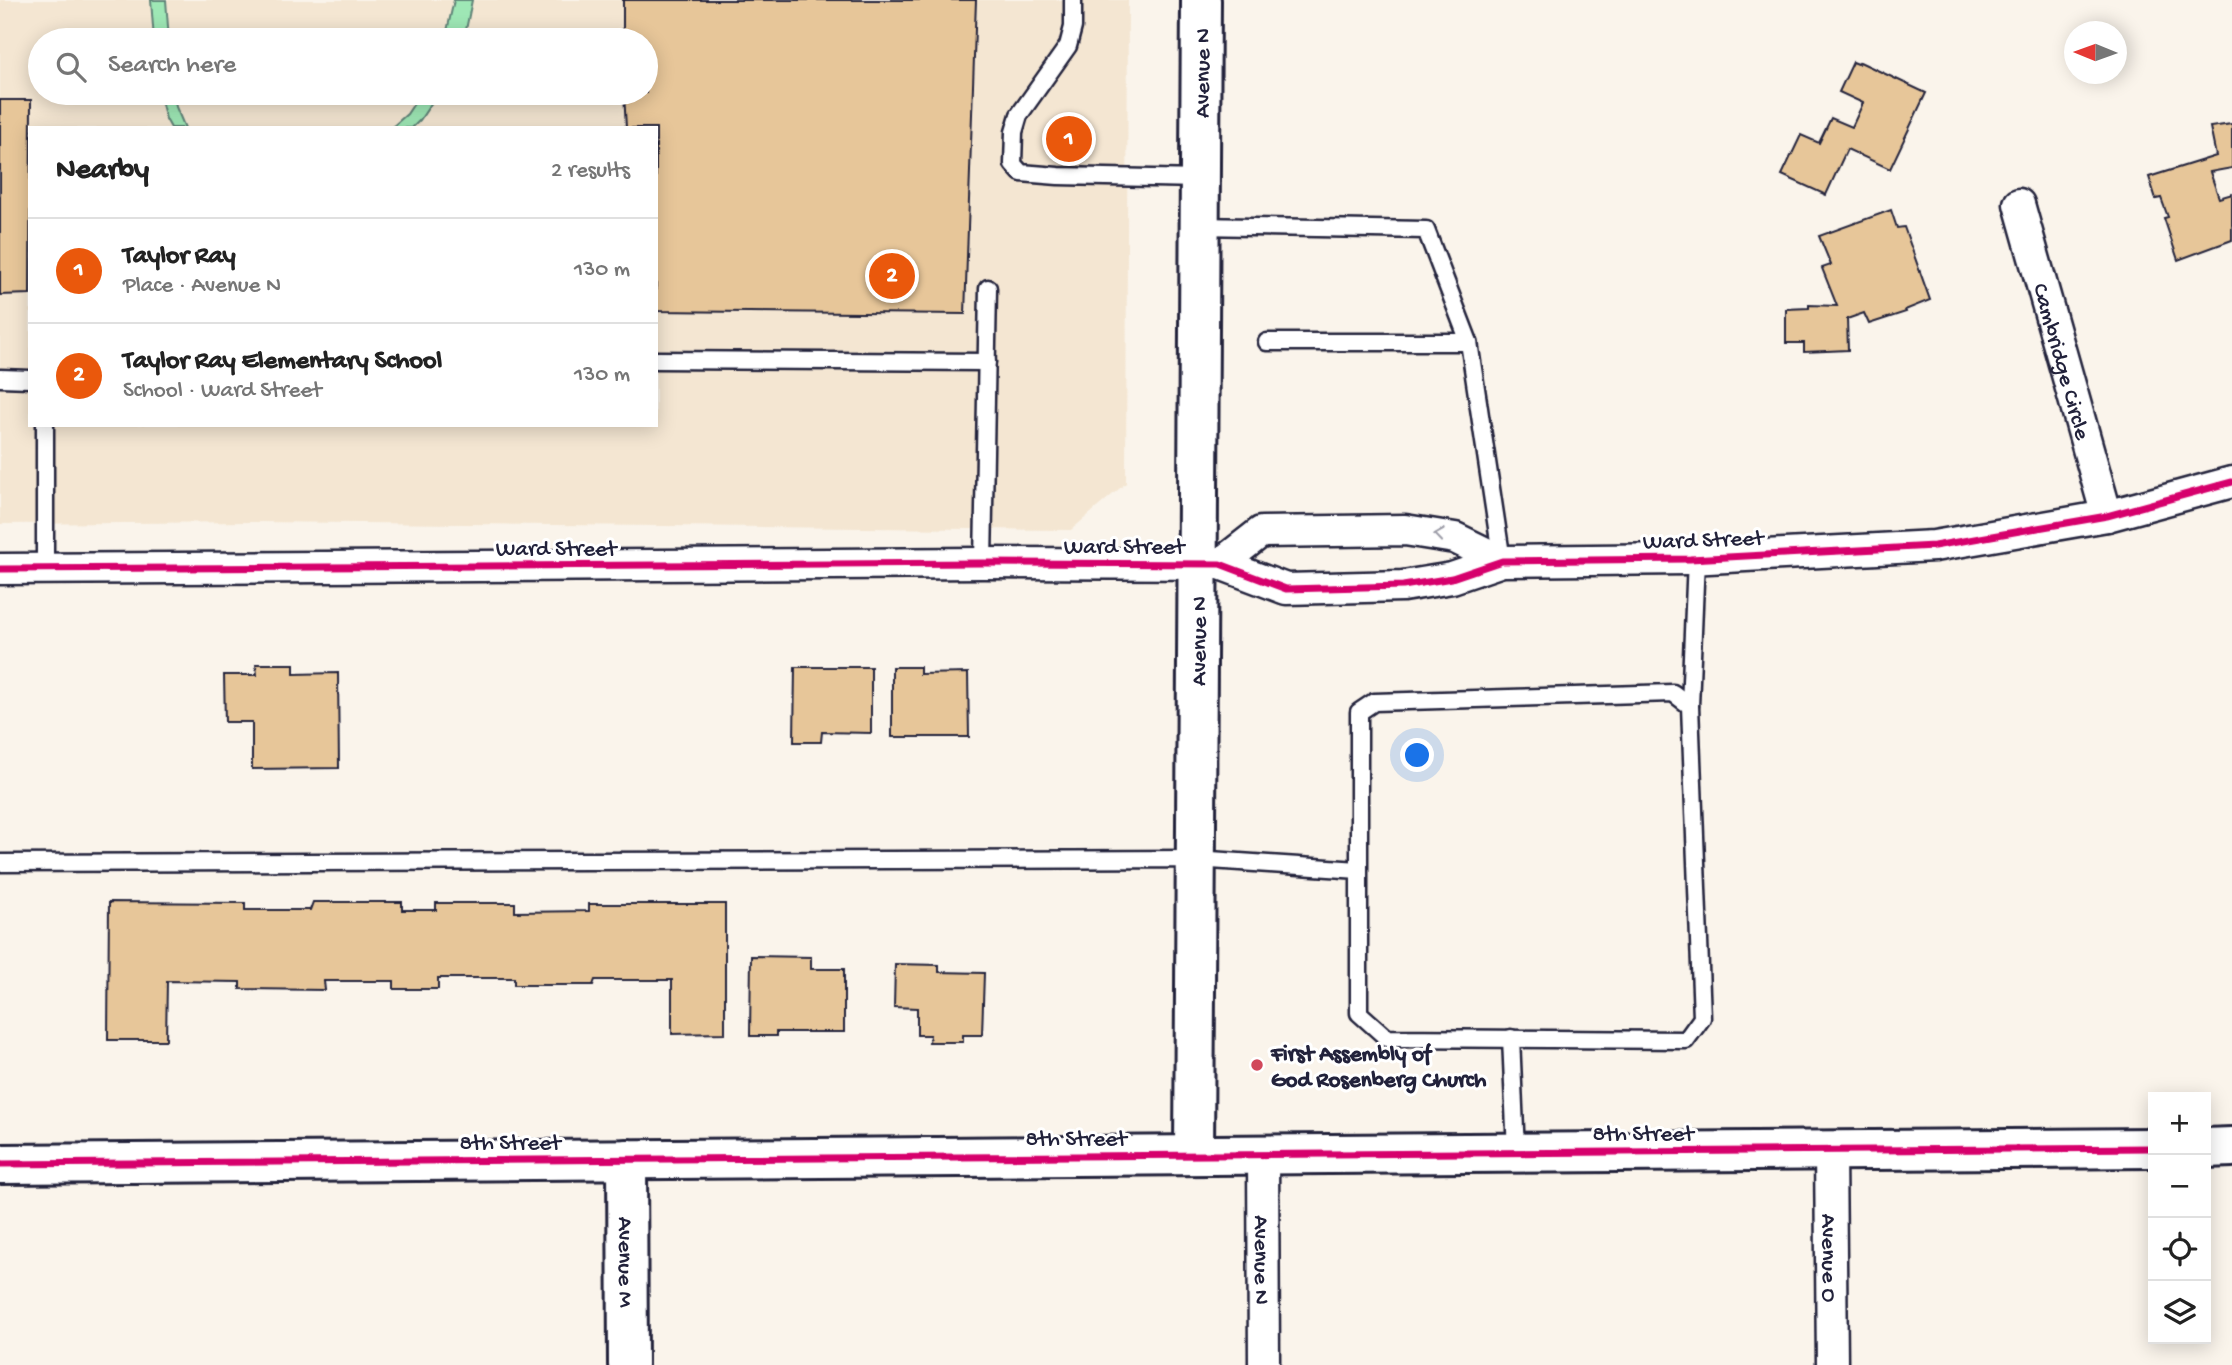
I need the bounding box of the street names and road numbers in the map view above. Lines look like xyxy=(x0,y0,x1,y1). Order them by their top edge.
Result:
street label: Avenue N xyxy=(1190,28,1218,118)
street label: Cambridge Circle xyxy=(2025,281,2095,444)
street label: Ward Street xyxy=(1642,526,1766,557)
street label: Ward Street xyxy=(1064,535,1186,562)
street label: Ward Street xyxy=(496,537,618,564)
street label: Avenue N xyxy=(1187,596,1214,686)
street label: 8th Street xyxy=(1592,1122,1695,1149)
street label: 8th Street xyxy=(1025,1127,1128,1154)
street label: 8th Street xyxy=(459,1131,562,1158)
street label: Avenue O xyxy=(1814,1214,1841,1303)
street label: Avenue N xyxy=(1246,1215,1274,1305)
street label: Avenue M xyxy=(610,1217,638,1308)

